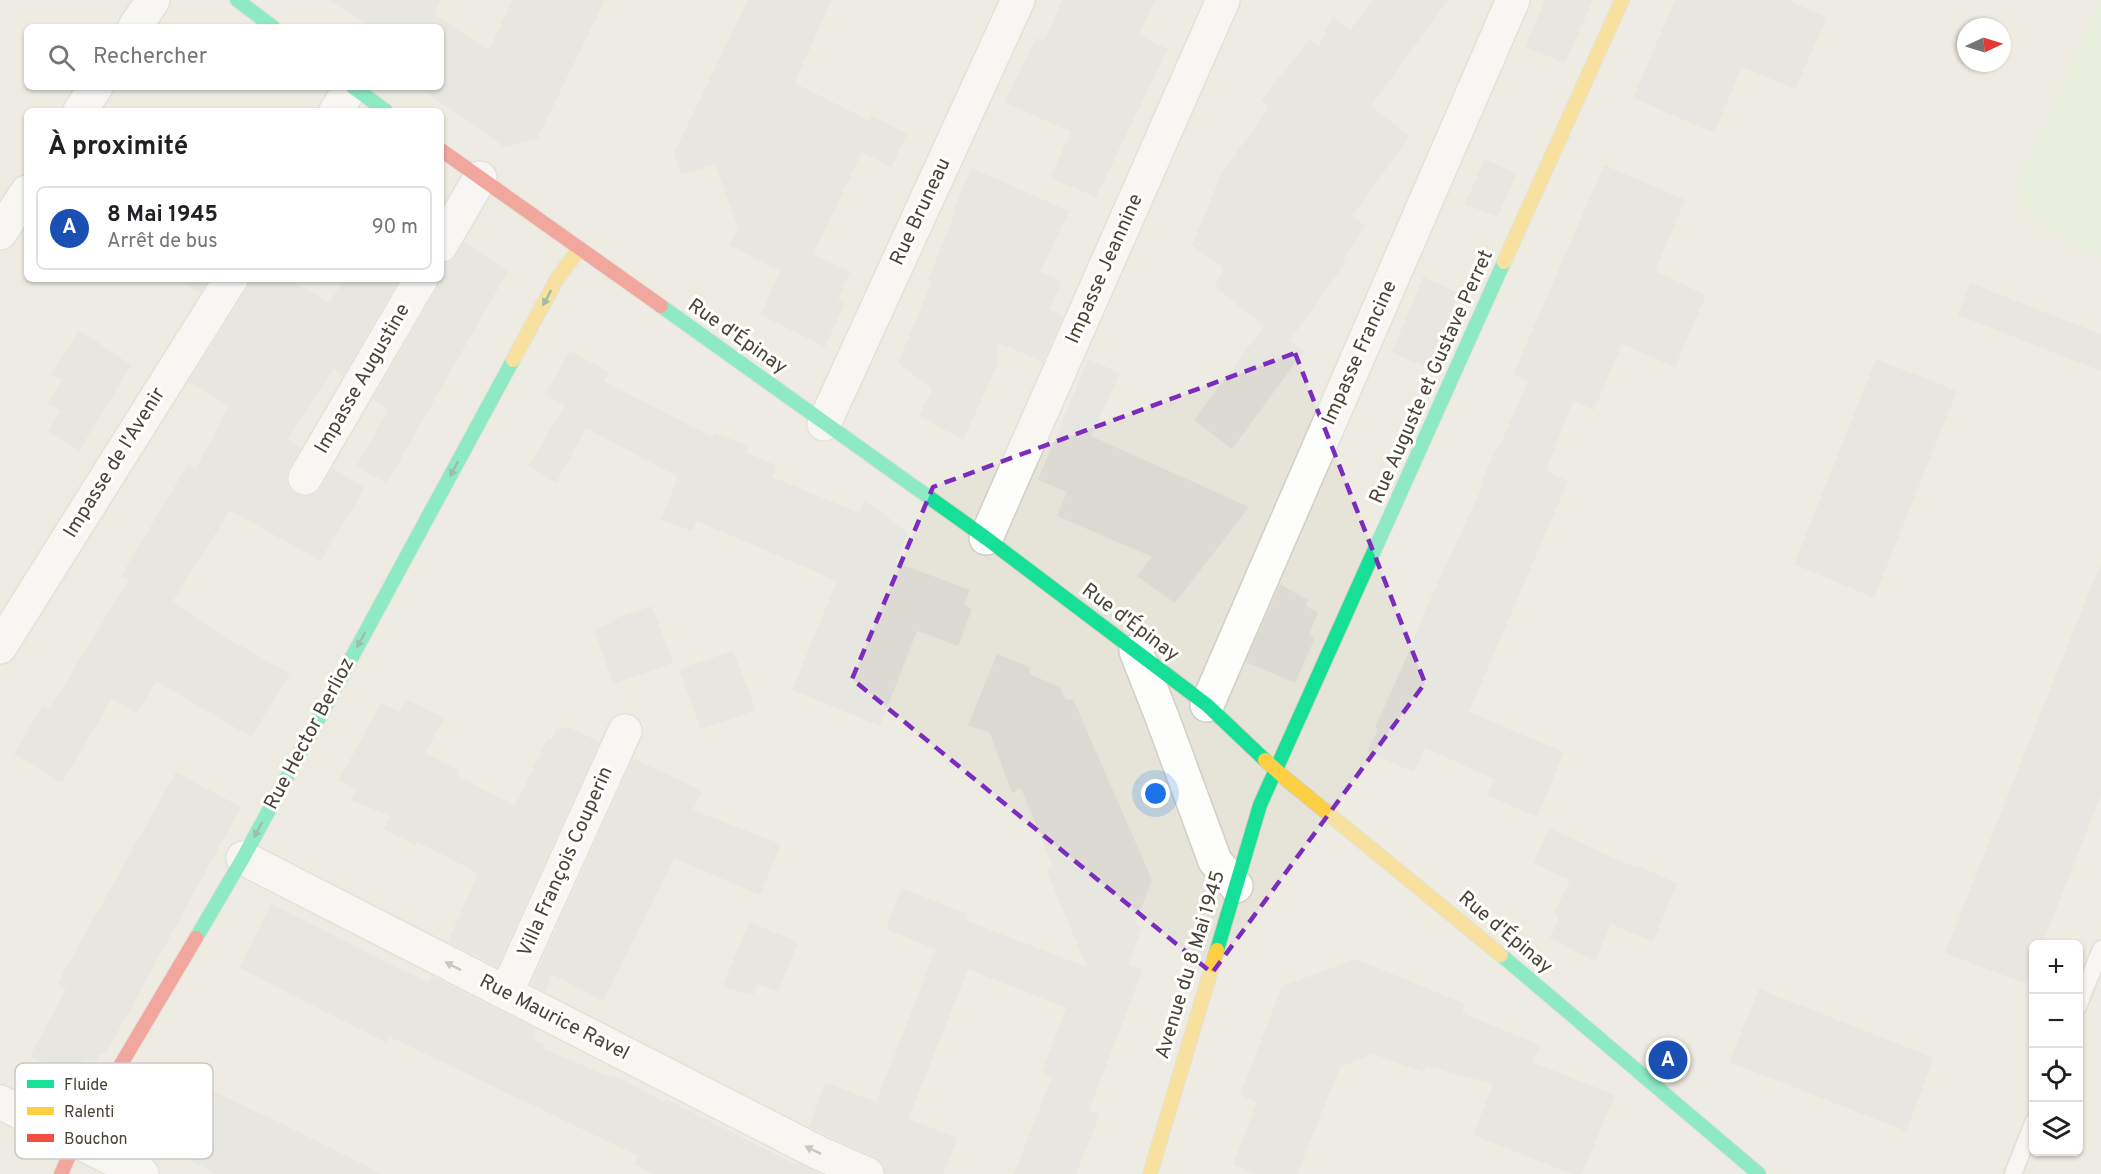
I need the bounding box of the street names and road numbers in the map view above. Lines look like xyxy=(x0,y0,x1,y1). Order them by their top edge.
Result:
street label: Rue Bruneau xyxy=(885,154,957,270)
street label: Impasse Jeannine xyxy=(1060,190,1150,348)
street label: Rue Auguste et Gustave Perret xyxy=(1364,246,1500,508)
street label: Impasse Francine xyxy=(1316,277,1404,429)
street label: Rue d'Épinay xyxy=(682,291,793,381)
street label: Impasse Augustine xyxy=(309,299,417,459)
street label: Impasse de l'Avenir xyxy=(58,383,172,543)
street label: Rue d'Épinay xyxy=(1076,576,1185,668)
street label: Rue Hector Berlioz xyxy=(259,653,361,815)
street label: Villa François Couperin xyxy=(512,763,620,961)
street label: Avenue du 8 Mai 1945 xyxy=(1150,868,1232,1062)
street label: Rue d'Épinay xyxy=(1452,884,1559,980)
street label: Rue Maurice Ravel xyxy=(475,969,633,1067)

